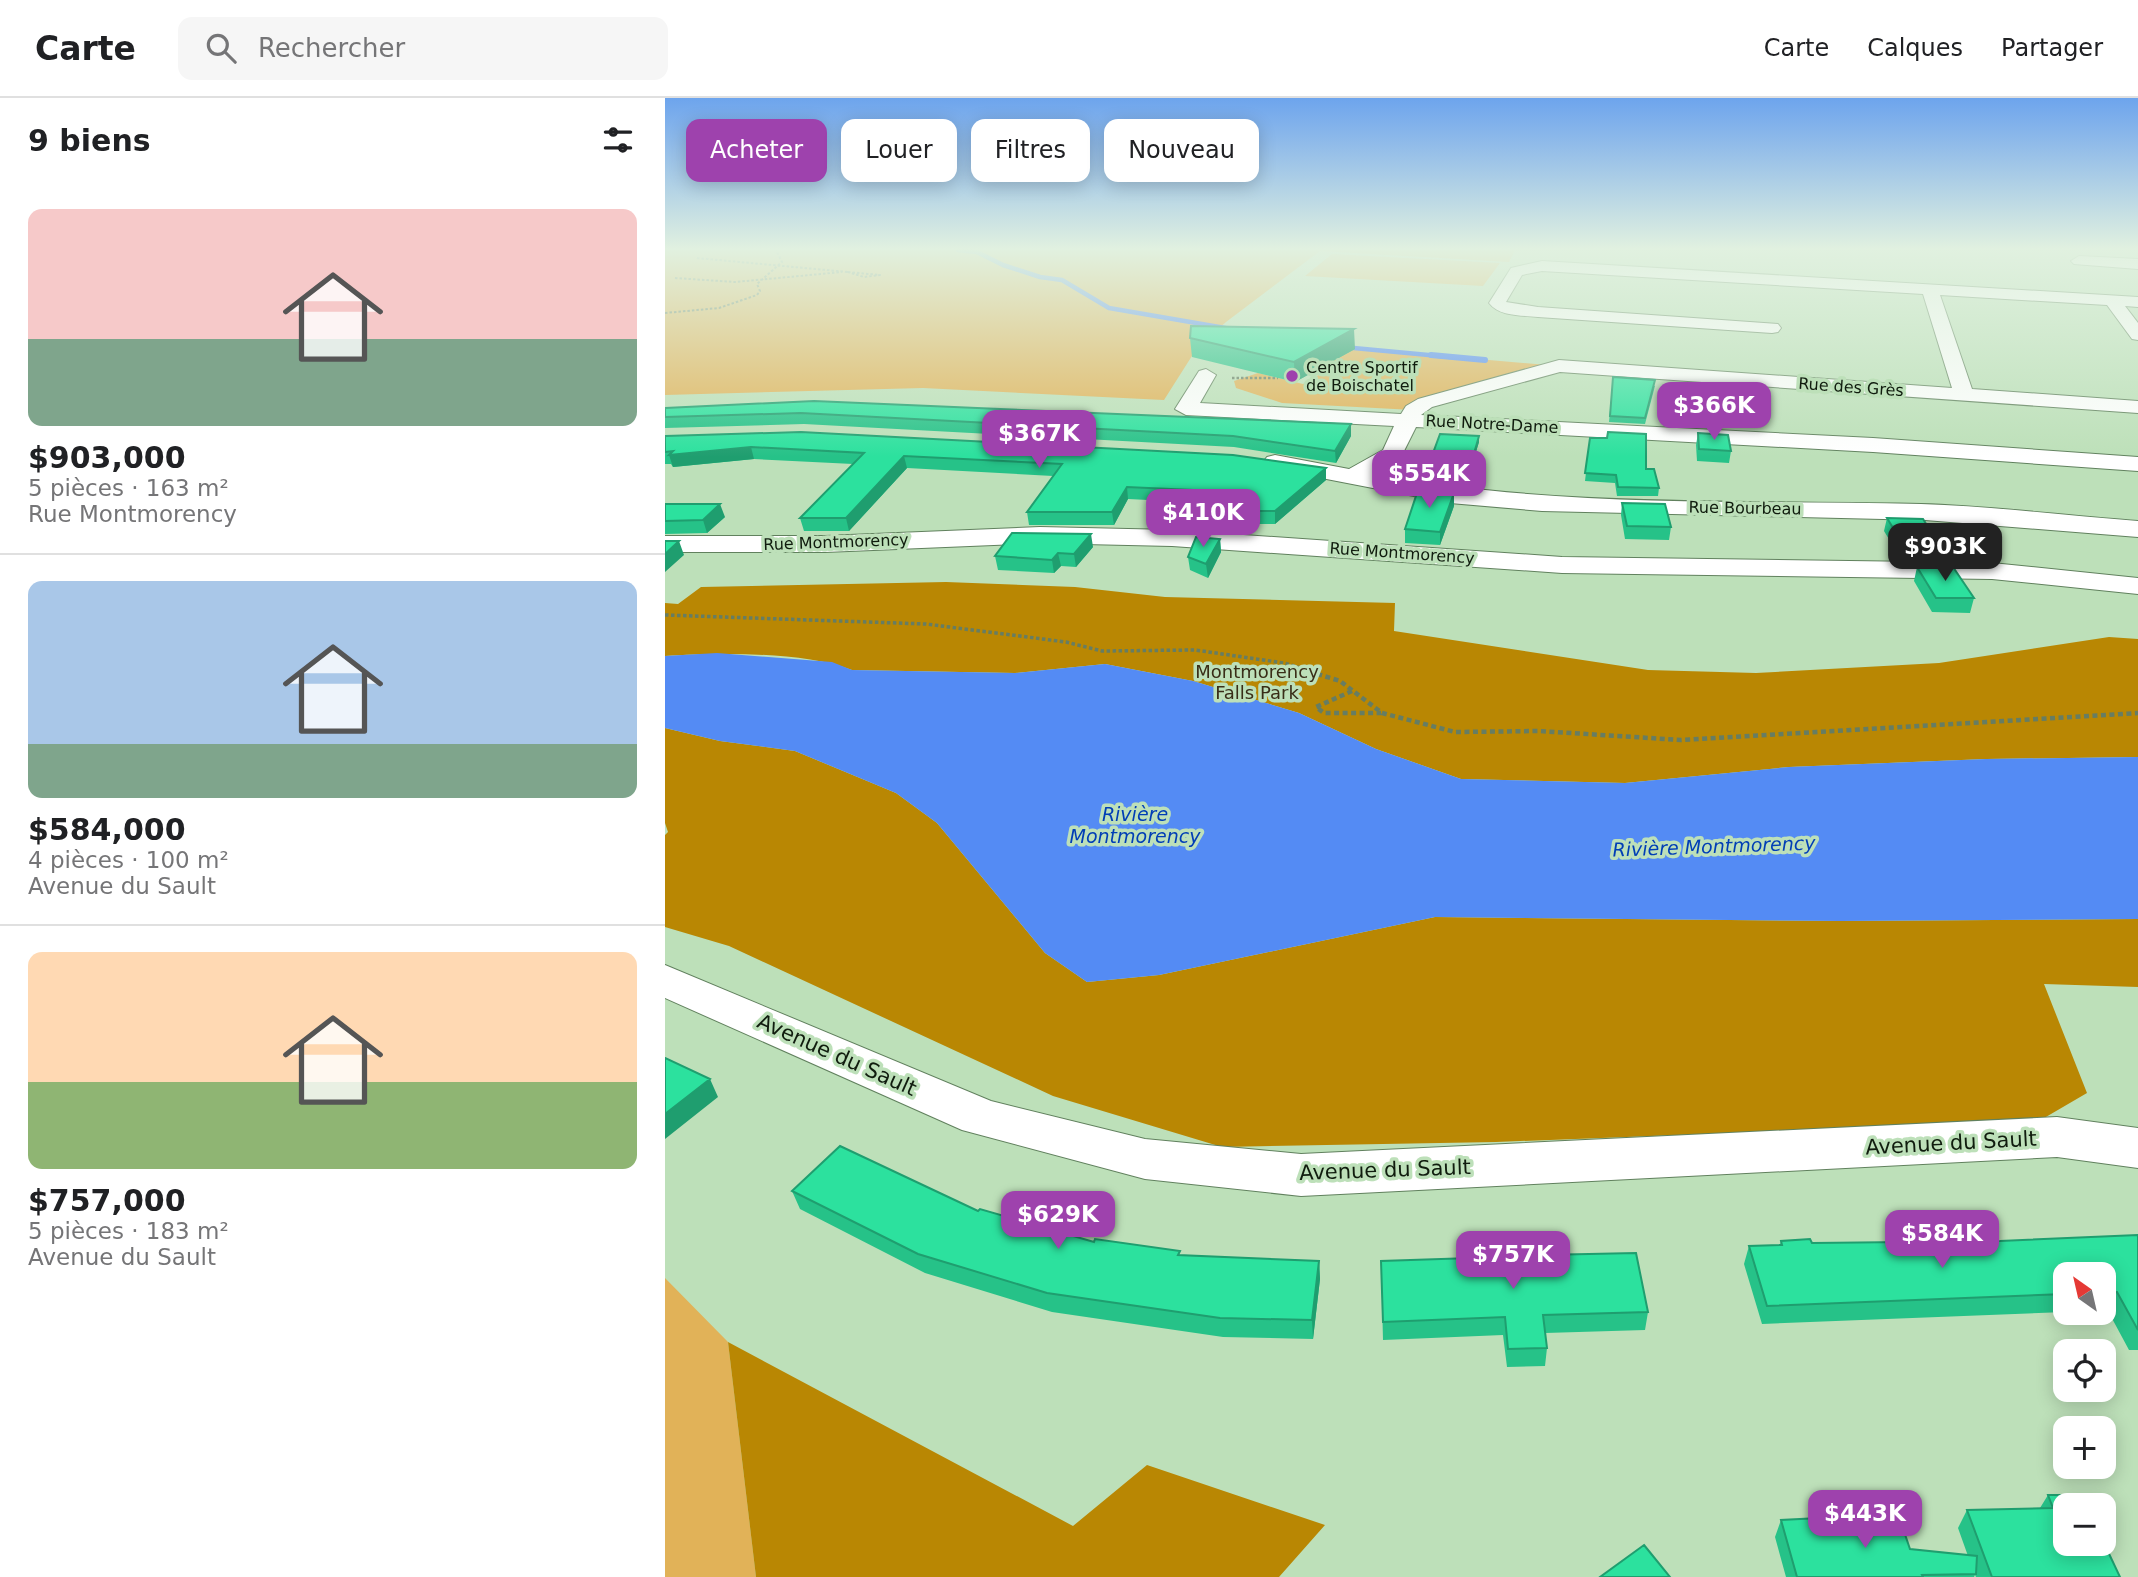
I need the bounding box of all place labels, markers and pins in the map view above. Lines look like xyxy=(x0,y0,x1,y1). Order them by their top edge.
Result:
place label: Centre Sportif de Boischatel xyxy=(1306,358,1418,395)
marker: Centre Sportif de Boischatel xyxy=(1284,368,1300,384)
pin: $366K xyxy=(1665,382,1763,442)
pin: $367K xyxy=(990,410,1088,470)
pin: $554K xyxy=(1380,450,1478,510)
pin: $410K xyxy=(1154,490,1252,549)
pin: $903K xyxy=(1896,524,1994,583)
pin: $629K xyxy=(1009,1192,1107,1251)
pin: $584K xyxy=(1893,1210,1991,1270)
pin: $757K xyxy=(1464,1232,1562,1291)
pin: $443K xyxy=(1816,1490,1914,1550)

